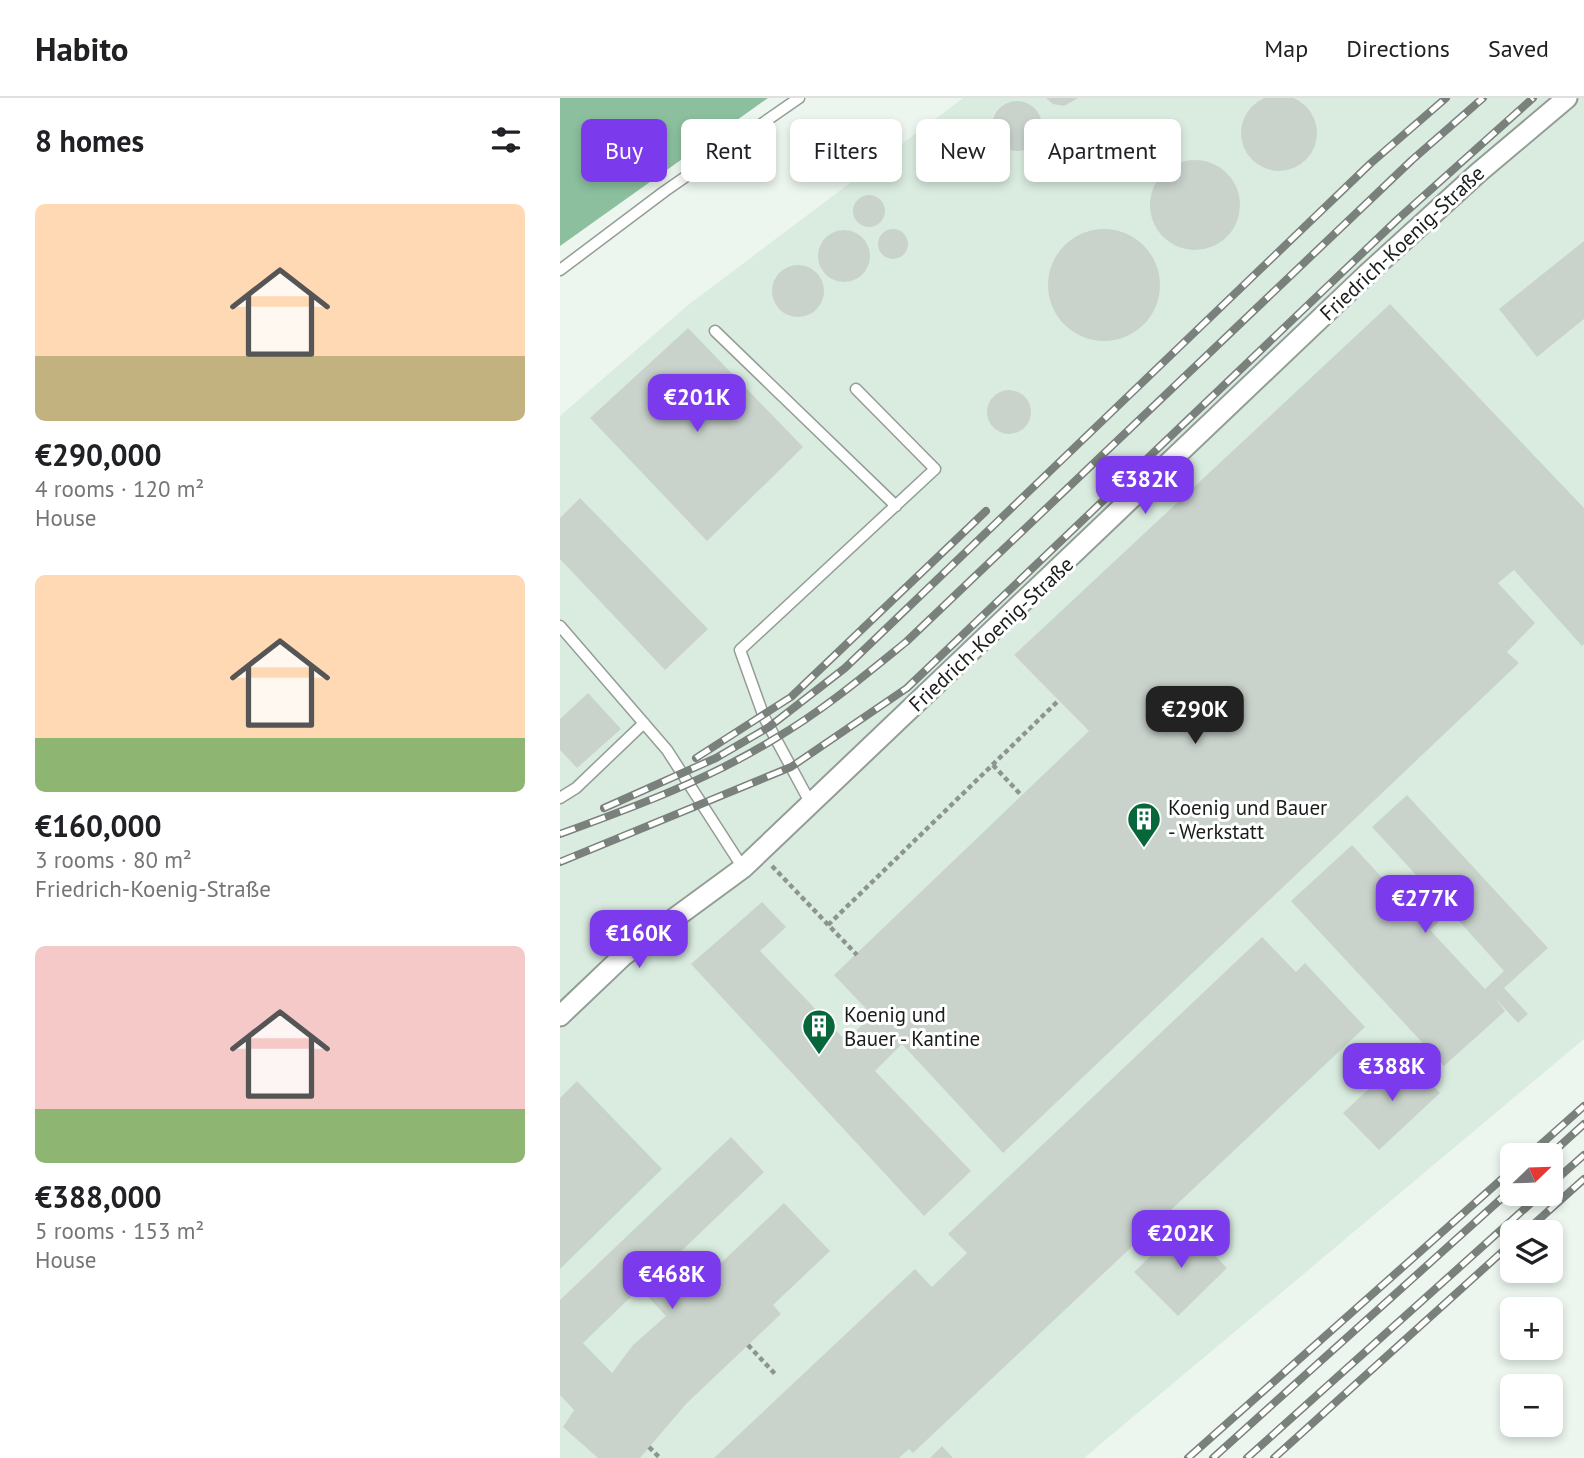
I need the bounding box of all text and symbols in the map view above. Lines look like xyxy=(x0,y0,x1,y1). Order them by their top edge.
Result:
text: Habito xyxy=(35,27,129,70)
text: Map xyxy=(1264,33,1308,64)
text: Directions xyxy=(1346,33,1450,64)
text: Saved xyxy=(1488,33,1549,64)
chip: Buy xyxy=(581,119,667,182)
chip: Rent xyxy=(681,119,776,182)
chip: Filters xyxy=(790,119,902,182)
chip: New xyxy=(916,119,1010,182)
chip: Apartment xyxy=(1024,119,1181,182)
text: 8 homes xyxy=(35,121,144,160)
icon: filters xyxy=(487,121,525,159)
street label: Friedrich-Koenig-Straße xyxy=(1314,160,1490,326)
icon: home xyxy=(217,249,343,375)
pin: €201K xyxy=(648,374,746,434)
text: €201K xyxy=(664,382,730,411)
text: €290,000 xyxy=(35,435,162,474)
pin: €382K xyxy=(1096,456,1194,516)
text: €382K xyxy=(1112,464,1178,493)
text: 4 rooms · 120 m² xyxy=(35,474,204,503)
text: House xyxy=(35,503,97,532)
street label: Friedrich-Koenig-Straße xyxy=(903,551,1079,717)
icon: home xyxy=(217,620,343,746)
pin: €290K xyxy=(1146,686,1244,746)
text: €290K xyxy=(1162,694,1228,723)
place label: Koenig und Bauer - Werkstatt xyxy=(1168,794,1327,845)
building icon: Koenig und Bauer - Werkstatt xyxy=(1125,800,1163,849)
text: €160,000 xyxy=(35,806,162,845)
text: 3 rooms · 80 m² xyxy=(35,845,192,874)
text: Friedrich-Koenig-Straße xyxy=(35,874,271,903)
pin: €277K xyxy=(1376,876,1474,935)
text: €277K xyxy=(1392,883,1458,912)
pin: €160K xyxy=(590,910,688,970)
text: €160K xyxy=(606,918,672,947)
icon: home xyxy=(217,991,343,1117)
place label: Koenig und Bauer - Kantine xyxy=(844,1001,980,1052)
building icon: Koenig und Bauer - Kantine xyxy=(800,1007,838,1056)
pin: €388K xyxy=(1343,1044,1441,1103)
text: €388K xyxy=(1359,1051,1425,1080)
north arrow xyxy=(1500,1143,1563,1206)
map controls xyxy=(1500,1143,1563,1437)
text: €388,000 xyxy=(35,1177,162,1216)
pin: €202K xyxy=(1132,1210,1230,1270)
text: 5 rooms · 153 m² xyxy=(35,1216,204,1245)
text: €202K xyxy=(1148,1218,1214,1247)
button: layers xyxy=(1500,1220,1563,1283)
text: House xyxy=(35,1245,97,1274)
pin: €468K xyxy=(623,1252,721,1311)
text: €468K xyxy=(639,1259,705,1288)
button: + xyxy=(1500,1297,1563,1360)
button: − xyxy=(1500,1374,1563,1437)

